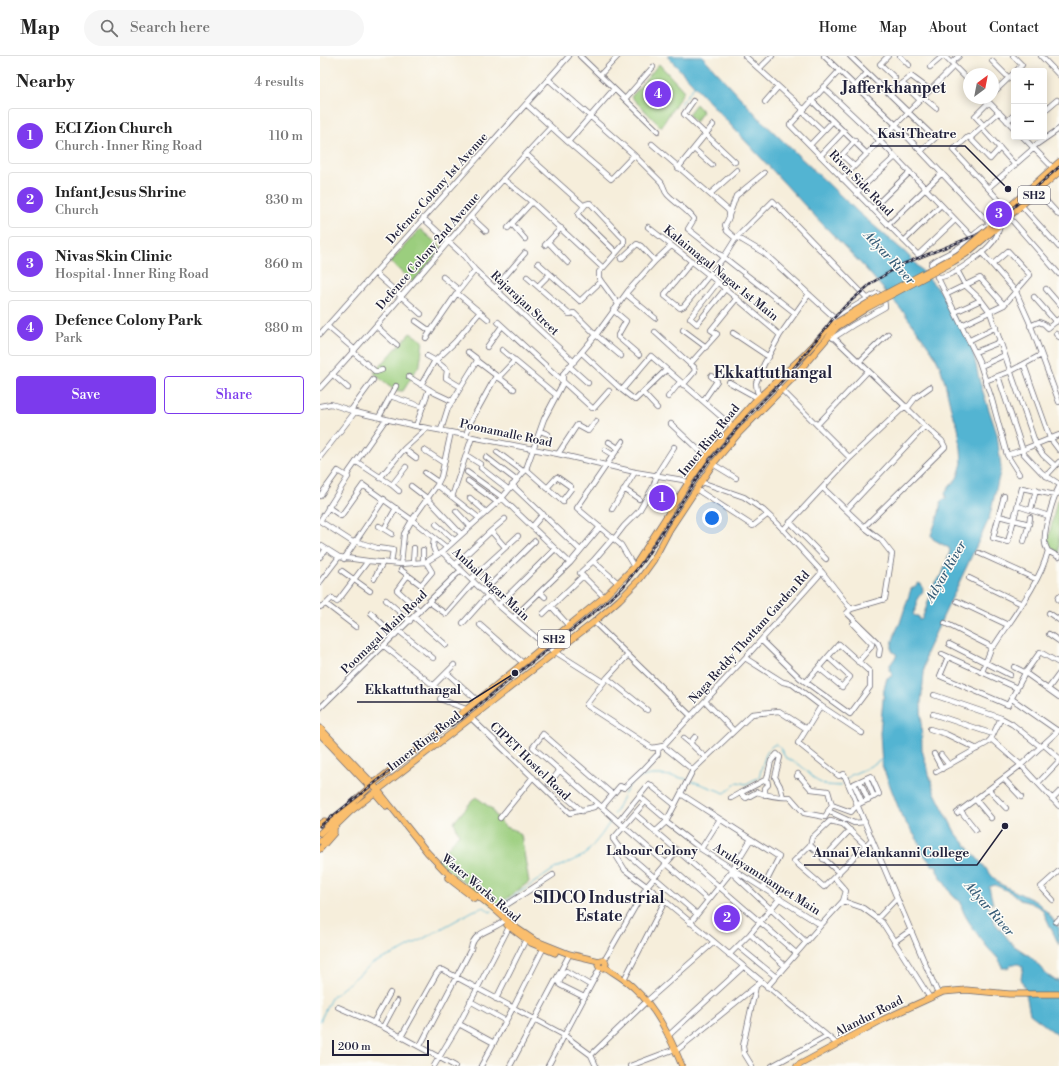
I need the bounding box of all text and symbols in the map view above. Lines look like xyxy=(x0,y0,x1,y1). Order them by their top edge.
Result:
search box xyxy=(84,10,364,46)
text: Map xyxy=(20,16,60,40)
icon: search xyxy=(98,17,120,39)
text: Search here xyxy=(130,18,210,37)
text: Home xyxy=(819,19,857,37)
text: Map xyxy=(879,19,907,37)
text: About xyxy=(929,19,967,37)
text: Contact xyxy=(989,19,1039,37)
north arrow xyxy=(963,68,999,104)
map controls xyxy=(1011,68,1047,140)
button: + xyxy=(1011,68,1047,104)
text: Nearby xyxy=(16,71,75,93)
text: 4 results xyxy=(254,74,304,90)
district label: Jafferkhanpet xyxy=(840,78,946,98)
pin: 4 xyxy=(645,79,671,109)
button: − xyxy=(1011,104,1047,140)
text: ECI Zion Church xyxy=(55,119,172,138)
callout: Kasi Theatre xyxy=(870,121,965,146)
text: Kasi Theatre xyxy=(878,126,956,142)
text: 1 xyxy=(27,128,33,144)
text: 110 m xyxy=(269,128,303,144)
street label: Defence Colony 1st Avenue xyxy=(383,130,491,247)
text: Church · Inner Ring Road xyxy=(55,138,202,154)
street label: River Side Road xyxy=(825,147,896,220)
text: Infant Jesus Shrine xyxy=(55,183,186,202)
road number: SH2 xyxy=(1018,186,1050,204)
street label: Defence Colony 2nd Avenue xyxy=(373,190,483,313)
text: 2 xyxy=(26,192,34,208)
text: 830 m xyxy=(265,192,303,208)
pin: 3 xyxy=(986,199,1012,229)
text: Church xyxy=(55,202,99,218)
street label: Kalaimagal Nagar 1st Main xyxy=(660,222,781,324)
water label: Adyar River xyxy=(859,226,919,288)
text: Nivas Skin Clinic xyxy=(55,247,172,266)
text: 3 xyxy=(26,256,34,272)
text: 860 m xyxy=(264,256,303,272)
text: Hospital · Inner Ring Road xyxy=(55,266,209,282)
street label: Rajarajan Street xyxy=(487,268,562,339)
text: Defence Colony Park xyxy=(55,311,203,330)
text: 4 xyxy=(26,320,34,336)
text: 880 m xyxy=(264,320,303,336)
text: Park xyxy=(55,330,82,346)
district label: Ekkattuthangal xyxy=(714,363,833,383)
button: Save xyxy=(16,376,156,414)
button: Share xyxy=(164,376,304,414)
street label: Inner Ring Road xyxy=(676,401,743,479)
street label: Poonamalle Road xyxy=(458,416,554,451)
pin: 1 xyxy=(649,483,675,513)
your location xyxy=(702,508,722,528)
water label: Adyar River xyxy=(921,538,970,607)
street label: Ambal Nagar Main xyxy=(448,544,532,624)
street label: Naga Reddy Thottam Garden Rd xyxy=(686,568,813,707)
street label: Poomagal Main Road xyxy=(338,587,431,677)
road number: SH2 xyxy=(538,630,570,648)
callout: Ekkattuthangal xyxy=(357,677,469,702)
text: Ekkattuthangal xyxy=(365,682,462,698)
street label: Inner Ring Road xyxy=(385,708,464,775)
street label: CIPET Hostel Road xyxy=(486,719,573,804)
street label: Arulayammanpet Main xyxy=(709,840,823,919)
callout: Annai Velankanni College xyxy=(804,840,977,865)
district label: Labour Colony xyxy=(606,843,698,859)
text: Annai Velankanni College xyxy=(812,845,969,861)
street label: Water Works Road xyxy=(437,850,523,926)
water label: Adyar River xyxy=(960,876,1018,940)
district label: SIDCO Industrial Estate xyxy=(533,888,665,926)
pin: 2 xyxy=(714,903,740,933)
street label: Alandur Road xyxy=(832,993,906,1040)
scale bar xyxy=(332,1038,429,1057)
text: 200 m xyxy=(338,1040,371,1054)

